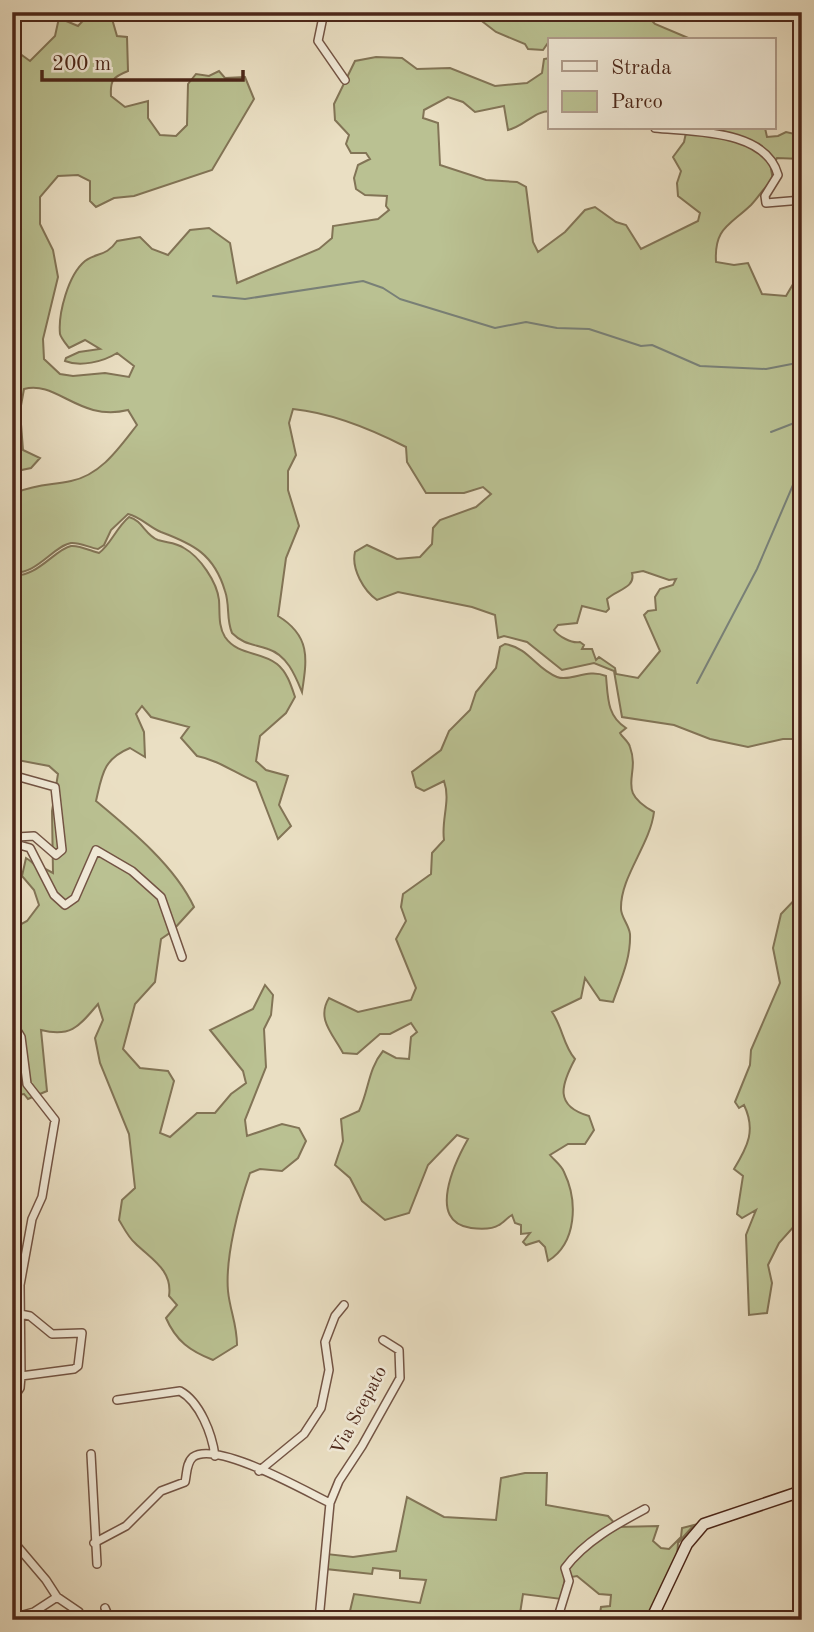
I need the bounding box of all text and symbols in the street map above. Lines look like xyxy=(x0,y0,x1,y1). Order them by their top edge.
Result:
scale bar xyxy=(42,38,243,82)
legend xyxy=(548,38,776,130)
text: 200 m xyxy=(52,54,111,75)
text: Strada xyxy=(611,58,672,79)
text: Parco xyxy=(611,92,663,113)
street label: Via Scepato xyxy=(329,1363,391,1459)

